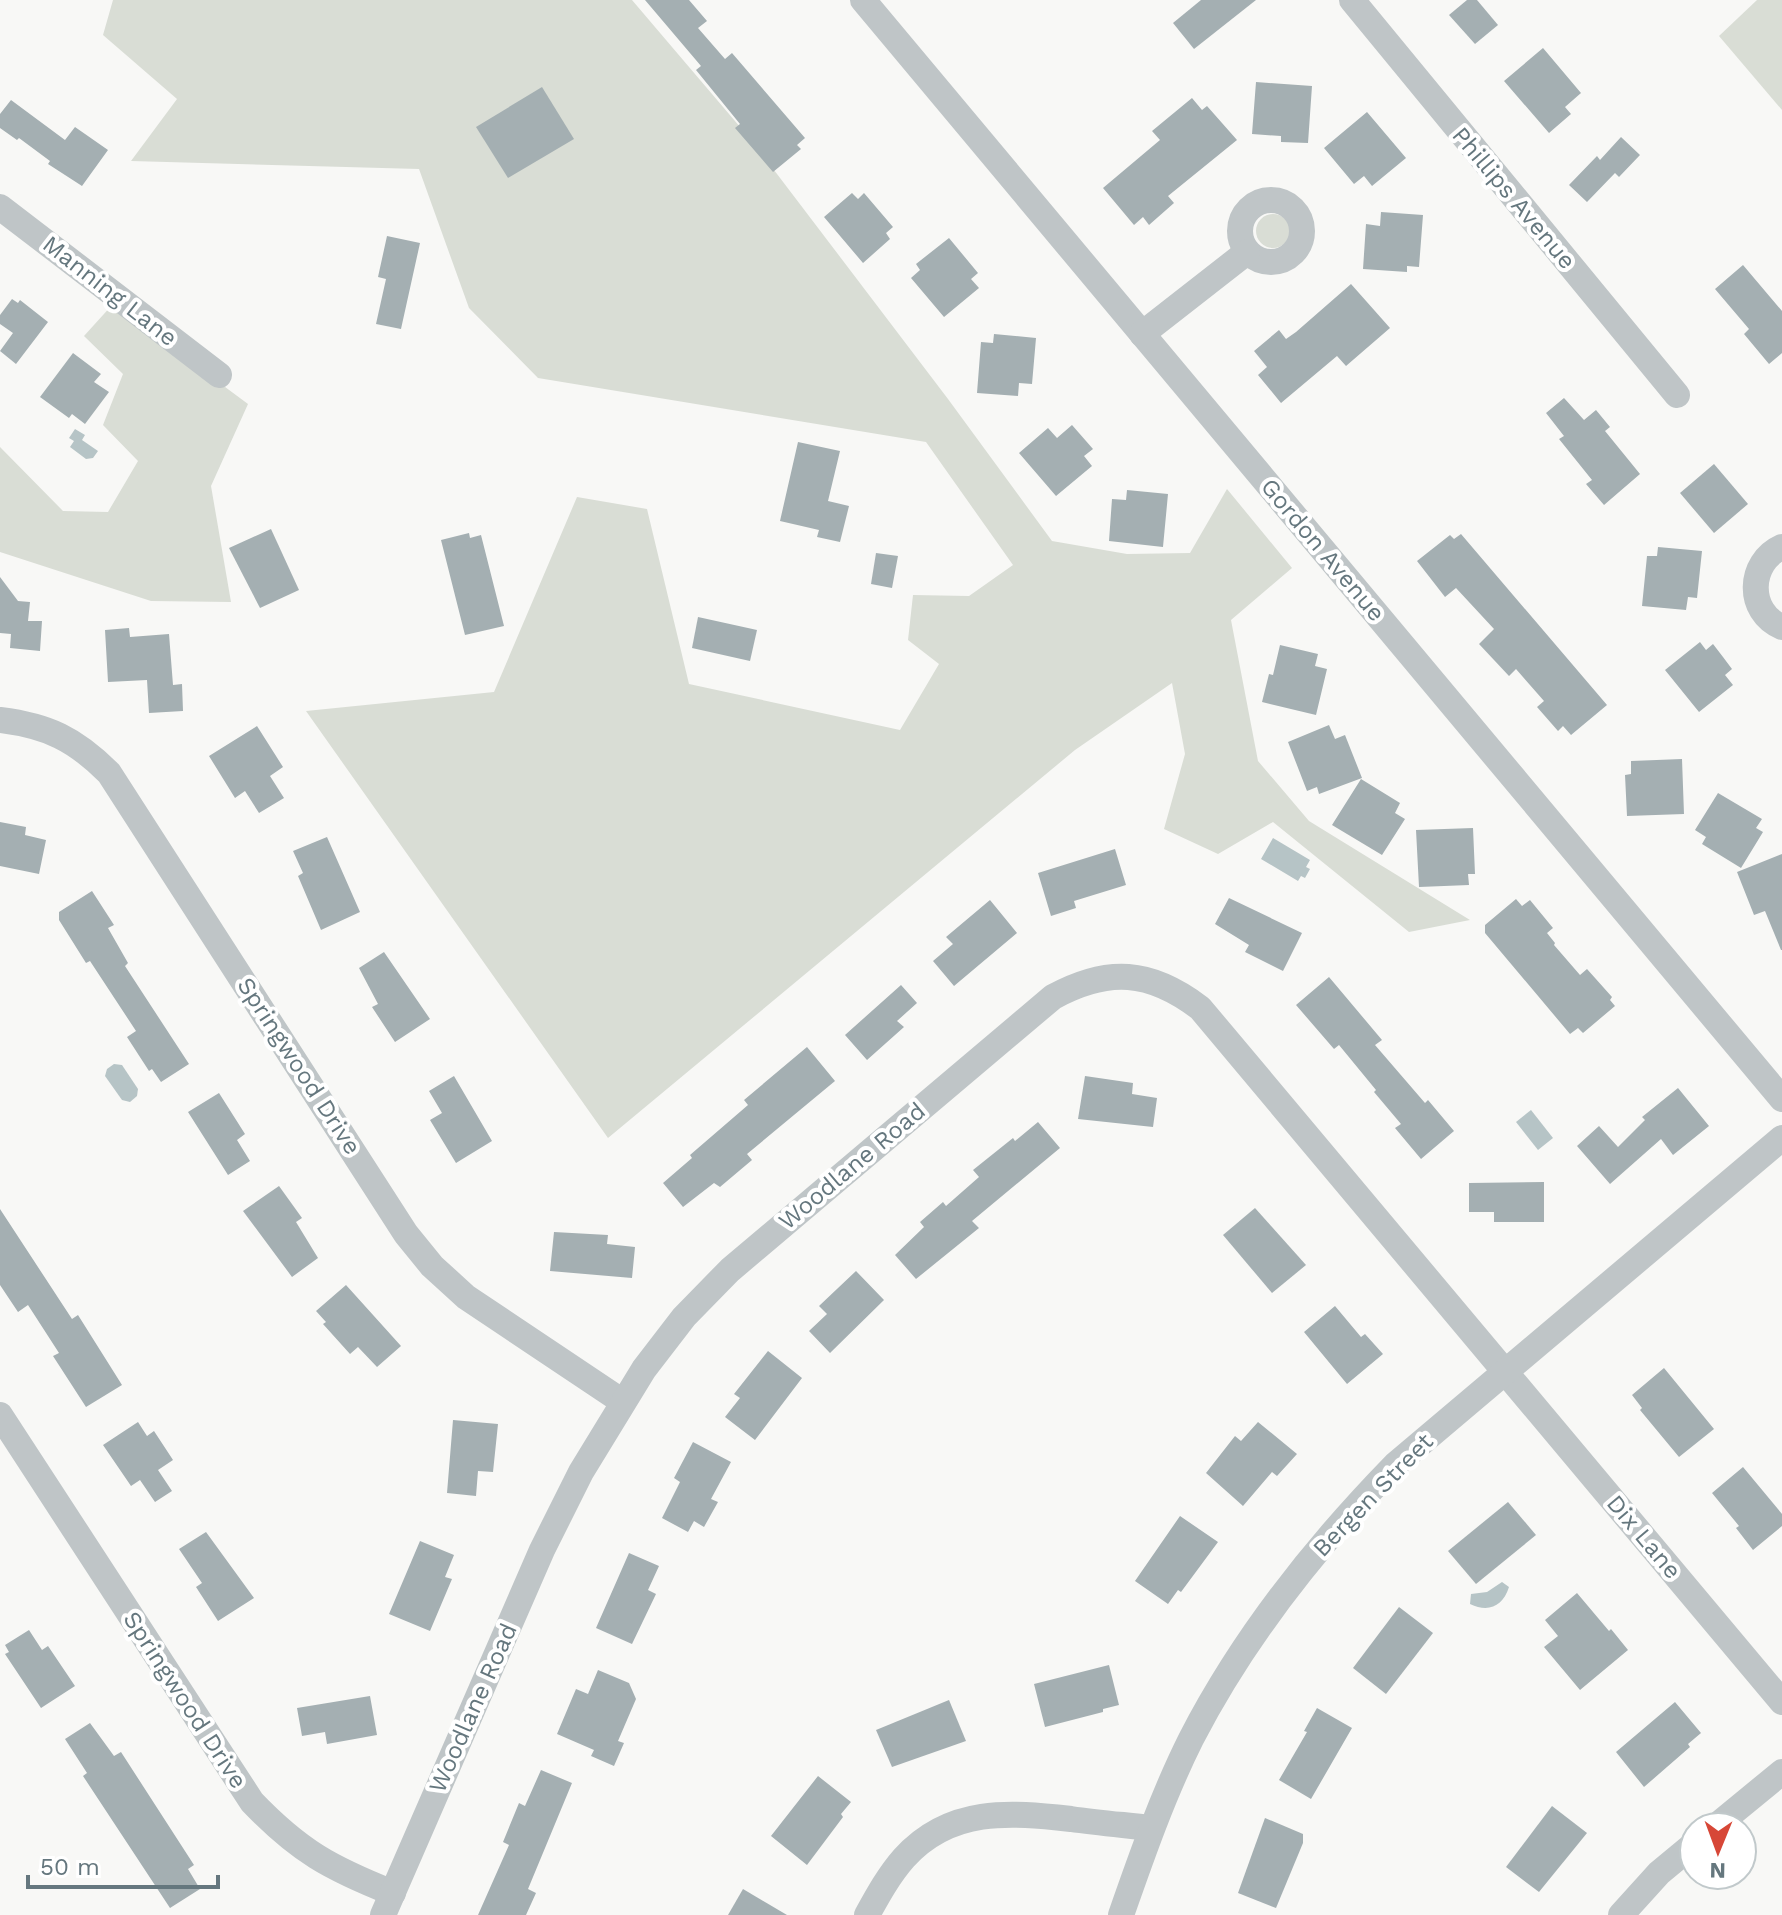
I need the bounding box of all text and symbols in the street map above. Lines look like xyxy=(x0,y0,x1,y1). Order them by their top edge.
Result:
street label: Phillips Avenue xyxy=(1446,121,1582,275)
street label: Manning Lane xyxy=(37,230,183,352)
street label: Gordon Avenue xyxy=(1255,473,1391,627)
street label: Springwood Drive xyxy=(231,972,367,1160)
street label: Woodlane Road xyxy=(773,1097,931,1235)
street label: Bergen Street xyxy=(1307,1428,1439,1562)
street label: Dix Lane xyxy=(1601,1489,1687,1585)
street label: Springwood Drive xyxy=(117,1606,253,1794)
street label: Woodlane Road xyxy=(423,1619,523,1797)
north arrow xyxy=(1678,1811,1758,1891)
scale bar xyxy=(28,1839,218,1889)
text: 50 m xyxy=(40,1853,100,1881)
text: N xyxy=(1709,1858,1726,1883)

